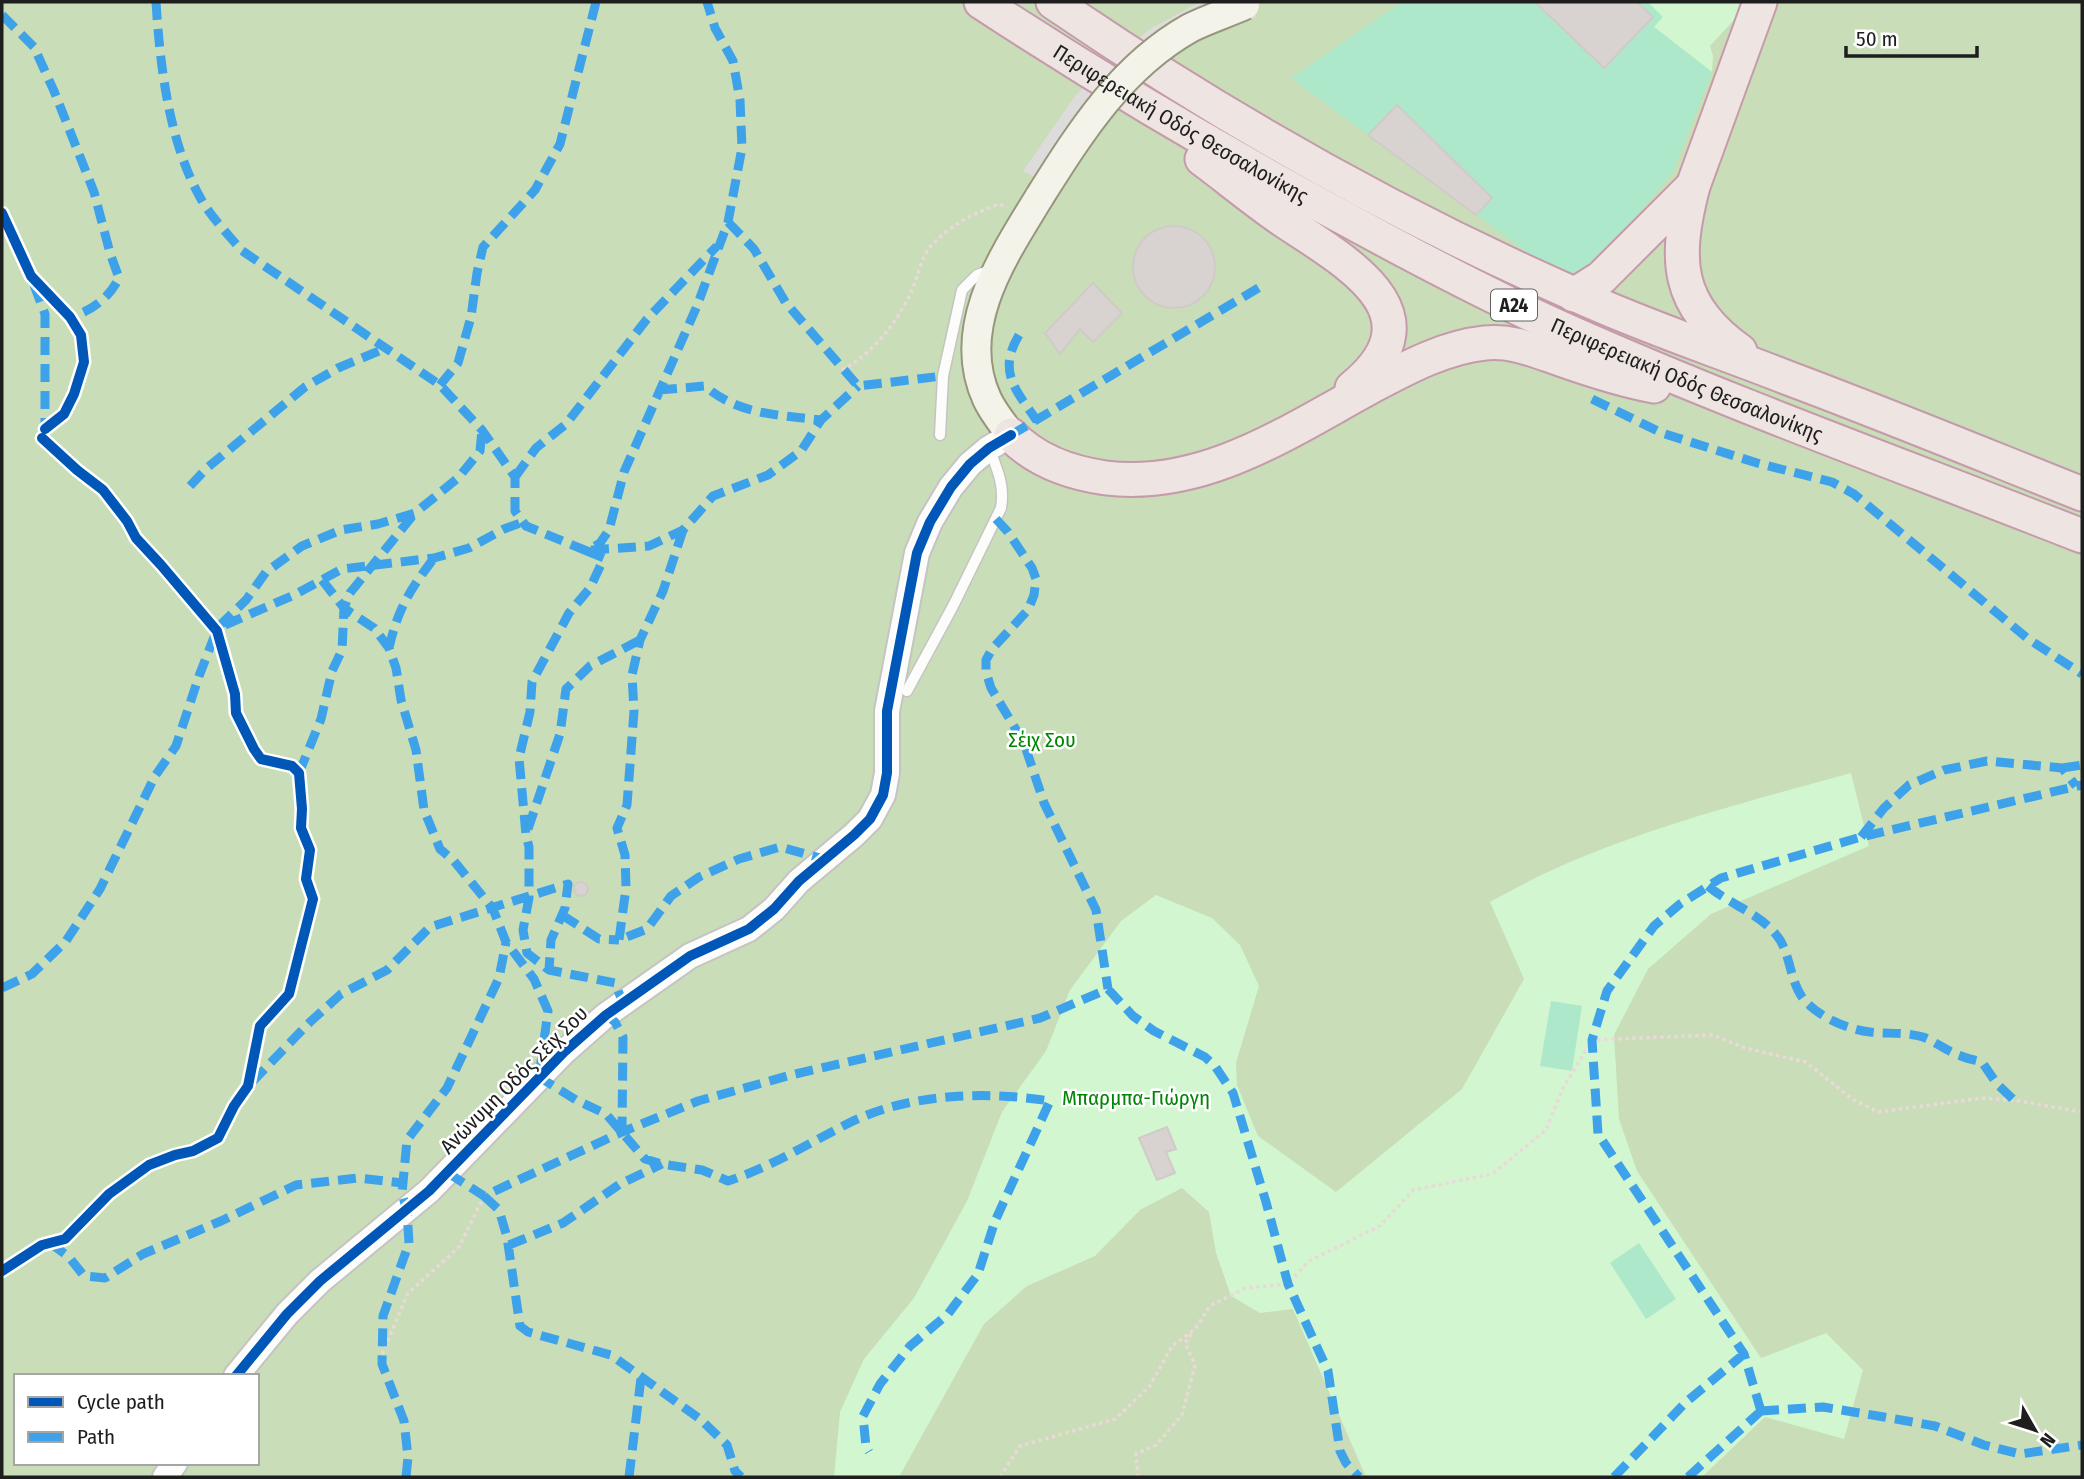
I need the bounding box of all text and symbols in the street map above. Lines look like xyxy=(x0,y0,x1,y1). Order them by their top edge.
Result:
scale bar xyxy=(1846,14,1977,58)
text: 50 m xyxy=(1856,26,1898,52)
street label: Περιφερειακή Οδός Θεσσαλονίκης xyxy=(1048,39,1313,209)
road number: Α24 xyxy=(1491,290,1537,320)
street label: Περιφερειακή Οδός Θεσσαλονίκης xyxy=(1547,312,1826,448)
park label: Σέιχ Σου xyxy=(1008,727,1076,753)
street label: Ανώνυμη Οδός Σέιχ Σου xyxy=(435,1001,593,1159)
park label: Μπαρμπα-Γιώργη xyxy=(1062,1085,1210,1111)
legend xyxy=(14,1374,259,1465)
text: Cycle path xyxy=(77,1389,165,1415)
north arrow xyxy=(2000,1395,2070,1465)
text: Path xyxy=(77,1424,115,1450)
text: N xyxy=(2035,1429,2060,1452)

